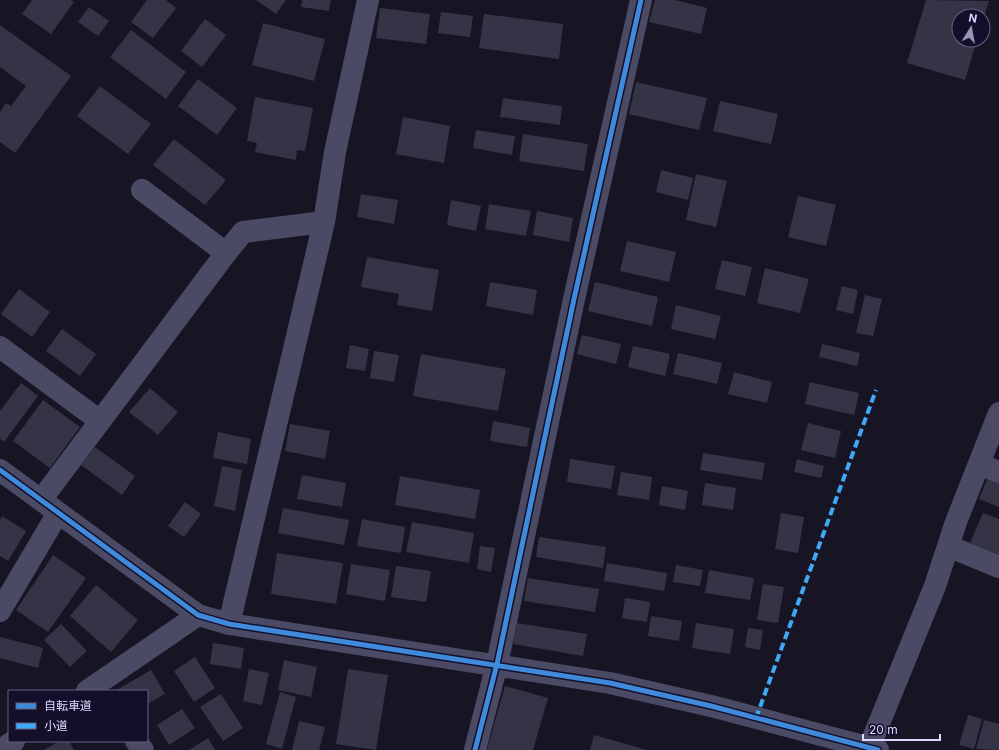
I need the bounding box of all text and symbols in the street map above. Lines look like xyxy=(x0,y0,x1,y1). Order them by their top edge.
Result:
north arrow xyxy=(951,8,991,48)
text: N xyxy=(967,11,978,26)
legend xyxy=(8,690,148,742)
text: 自転車道 xyxy=(44,698,92,713)
scale bar xyxy=(863,716,940,742)
text: 小道 xyxy=(44,718,68,733)
text: 20 m xyxy=(869,722,898,737)

